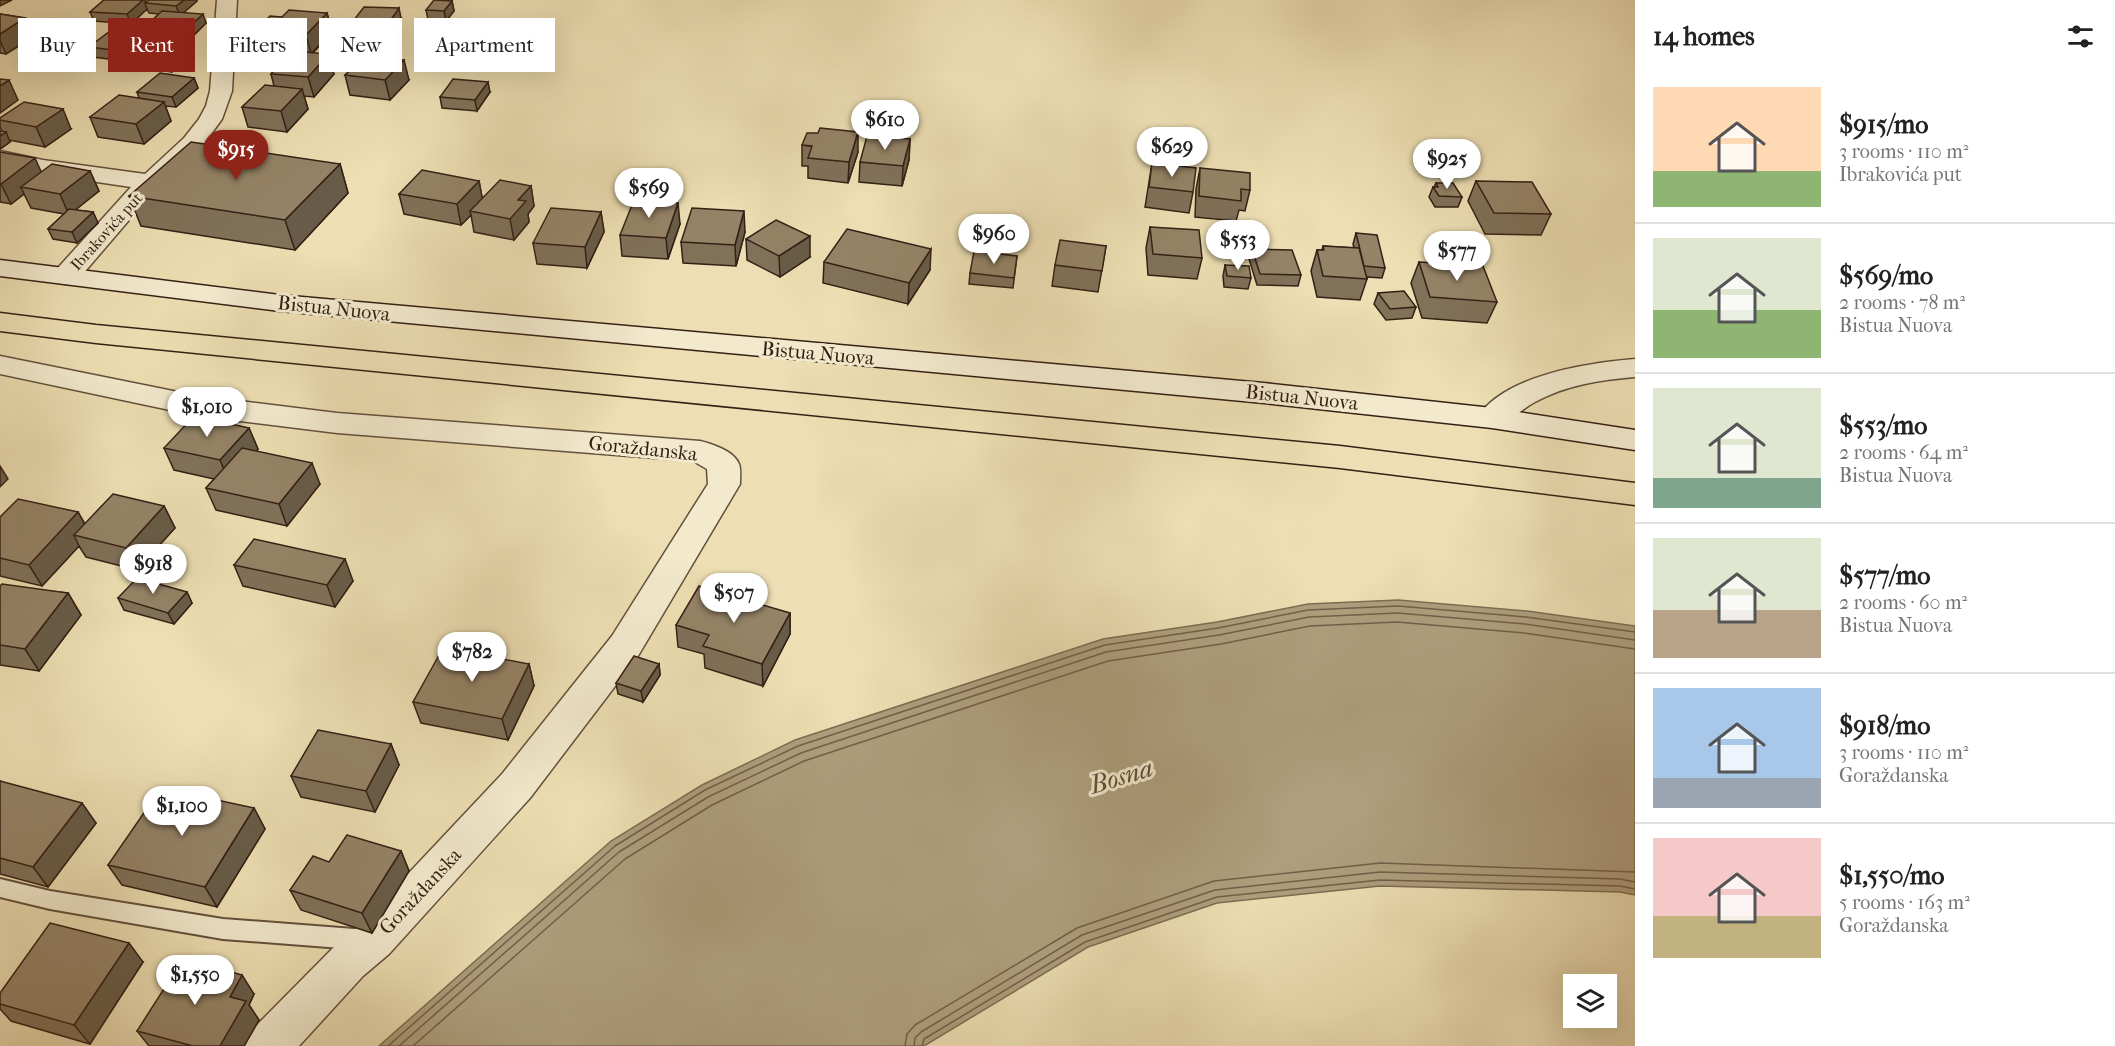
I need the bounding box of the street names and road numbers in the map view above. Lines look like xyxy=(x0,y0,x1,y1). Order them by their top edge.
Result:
street label: Ibrakovića put xyxy=(66,188,147,274)
street label: Bistua Nuova xyxy=(276,291,392,326)
street label: Bistua Nuova xyxy=(761,337,876,370)
street label: Bistua Nuova xyxy=(1244,380,1360,415)
street label: Goraždanska xyxy=(587,431,699,466)
street label: Goraždanska xyxy=(375,843,467,939)

